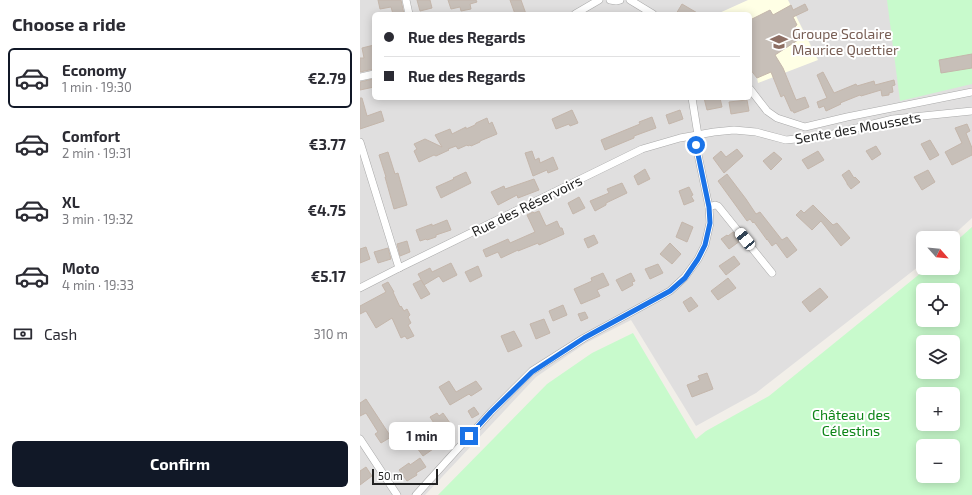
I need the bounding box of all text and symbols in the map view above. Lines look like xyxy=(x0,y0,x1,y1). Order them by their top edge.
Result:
text: Choose a ride xyxy=(12,13,126,35)
place label: Groupe Scolaire Maurice Quettier xyxy=(792,25,899,58)
text: Rue des Regards xyxy=(408,28,525,46)
school or university icon: Groupe Scolaire Maurice Quettier xyxy=(769,32,789,52)
icon: car xyxy=(14,60,50,96)
text: Economy xyxy=(62,61,127,79)
text: Rue des Regards xyxy=(408,67,525,85)
text: €2.79 xyxy=(308,69,346,87)
text: 1 min · 19:30 xyxy=(62,79,132,95)
street label: Sente des Moussets xyxy=(794,108,922,147)
icon: car xyxy=(14,126,50,162)
text: Comfort xyxy=(62,127,120,145)
text: €3.77 xyxy=(309,135,346,153)
route start xyxy=(687,136,705,154)
text: 2 min · 19:31 xyxy=(62,145,131,161)
street label: Rue des Réservoirs xyxy=(469,171,585,240)
icon: car xyxy=(14,192,50,228)
text: XL xyxy=(62,193,80,211)
text: €4.75 xyxy=(307,201,346,219)
text: 3 min · 19:32 xyxy=(62,211,133,227)
car xyxy=(733,226,757,252)
north arrow xyxy=(916,231,960,275)
map controls xyxy=(916,231,960,483)
icon: car xyxy=(14,258,50,294)
text: Moto xyxy=(62,259,100,277)
text: €5.17 xyxy=(311,267,346,285)
text: 4 min · 19:33 xyxy=(62,277,134,293)
button: locate xyxy=(916,283,960,327)
icon: cash xyxy=(12,323,34,345)
text: Cash xyxy=(44,325,77,343)
text: 310 m xyxy=(313,326,348,342)
button: layers xyxy=(916,335,960,379)
button: + xyxy=(916,387,960,431)
park label: Château des Célestins xyxy=(812,406,890,439)
callout: 1 min xyxy=(389,422,455,450)
route end xyxy=(460,427,478,445)
text: 1 min xyxy=(406,428,438,444)
button: − xyxy=(916,439,960,483)
button: Confirm xyxy=(12,441,348,487)
scale bar xyxy=(372,467,438,486)
text: 50 m xyxy=(378,469,403,482)

